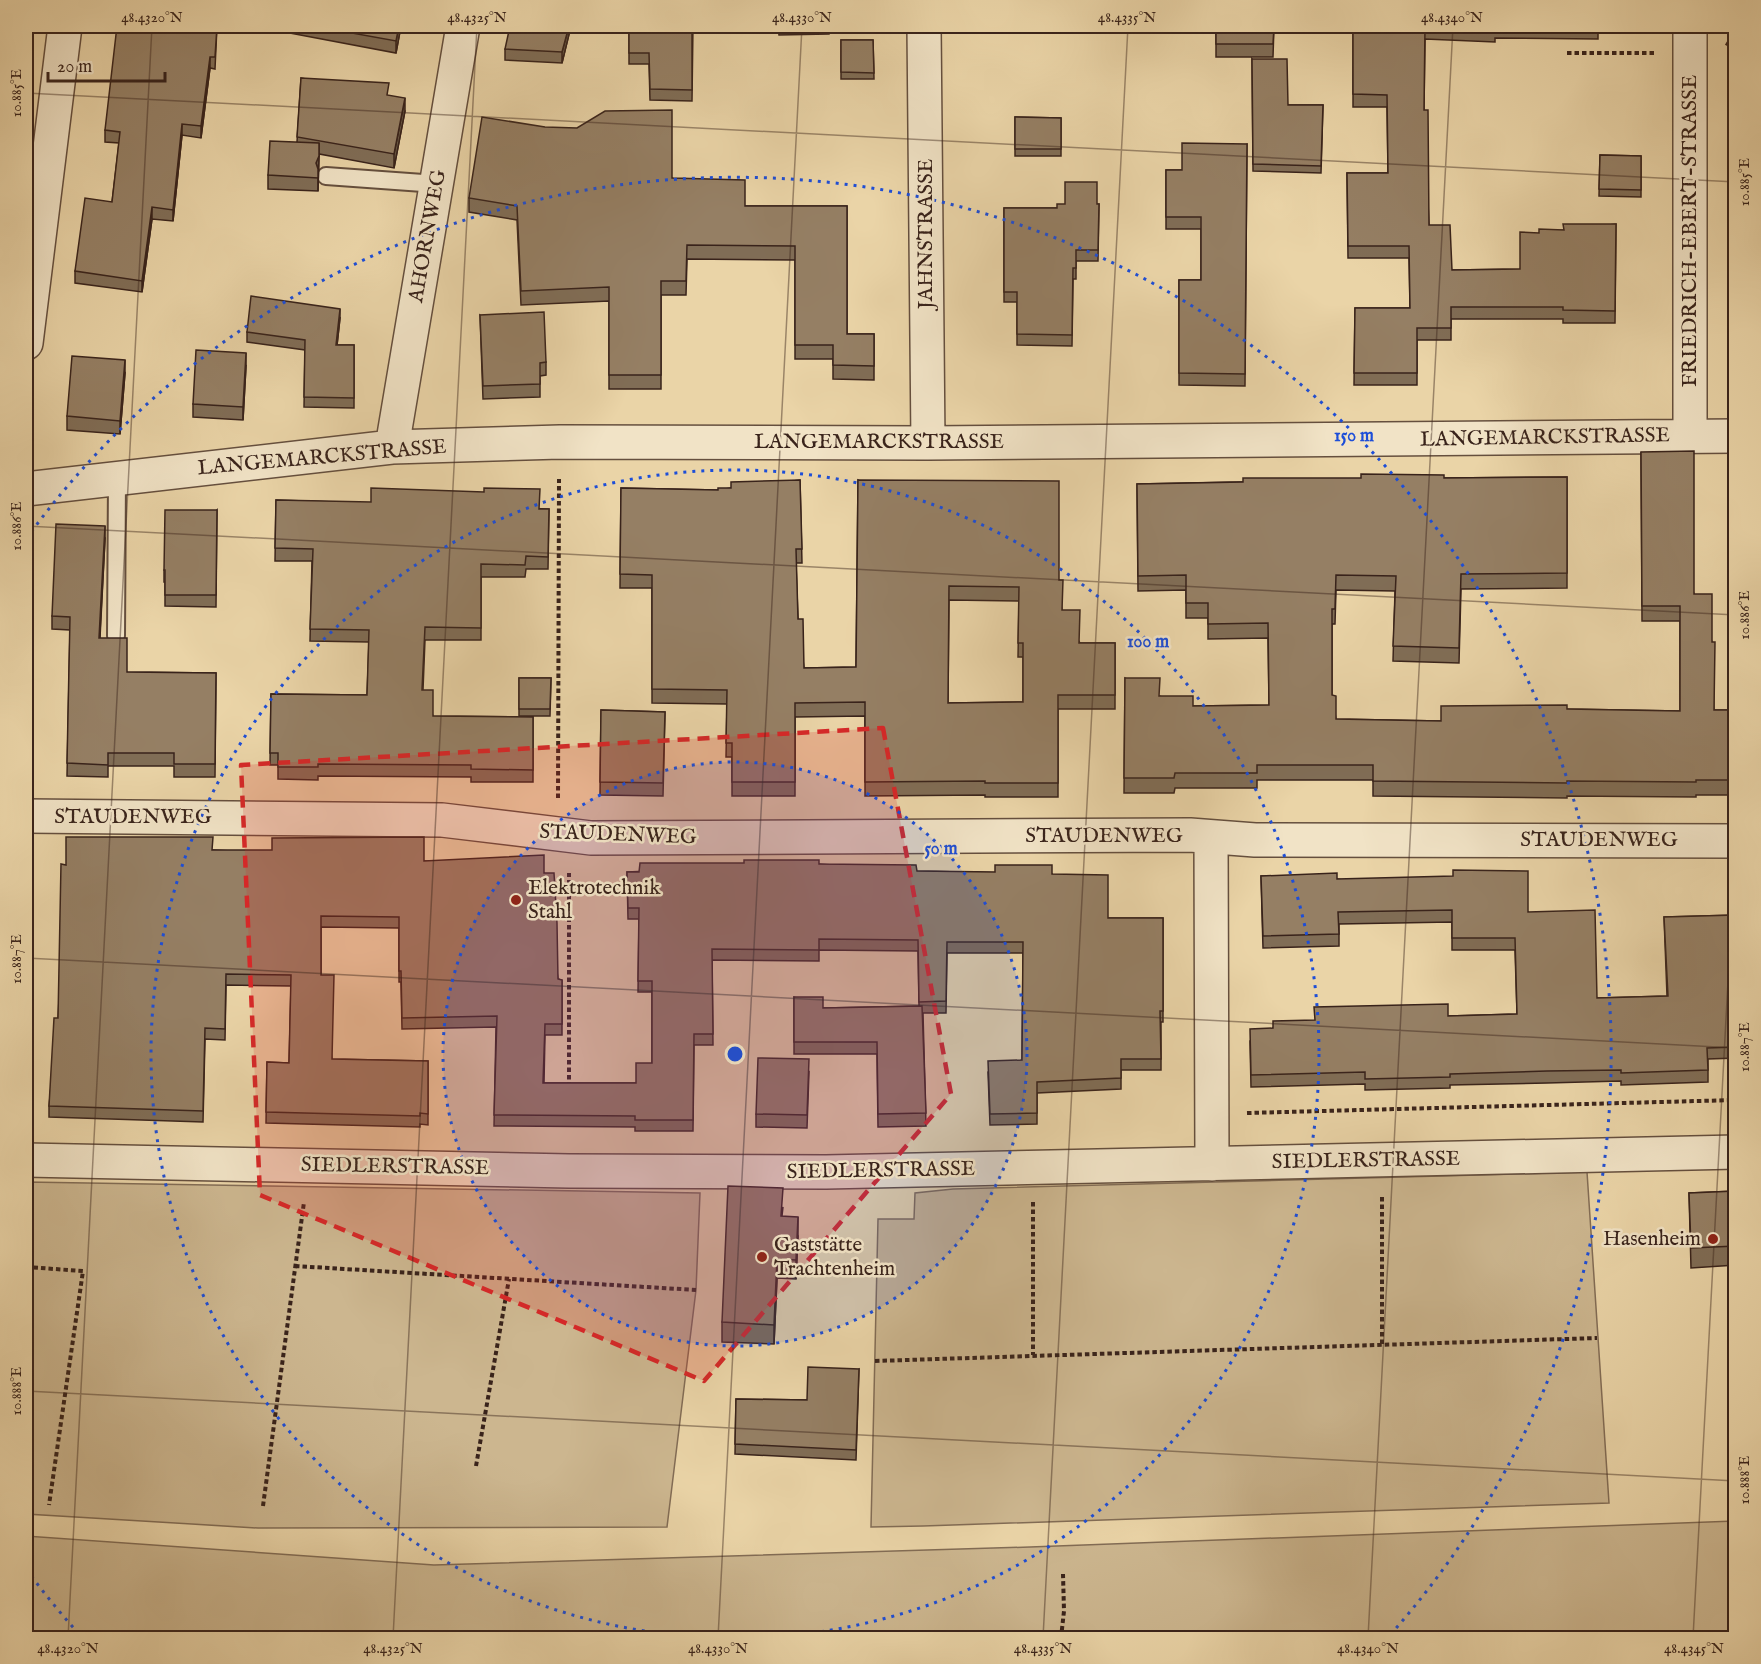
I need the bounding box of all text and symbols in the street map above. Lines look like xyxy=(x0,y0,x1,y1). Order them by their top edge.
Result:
text: 48.4320°N xyxy=(121,8,183,27)
text: 48.4325°N xyxy=(447,8,507,27)
text: 48.4330°N xyxy=(772,8,832,27)
text: 48.4335°N xyxy=(1098,8,1156,27)
text: 48.4340°N xyxy=(1421,8,1483,27)
scale bar xyxy=(48,45,165,83)
text: 20 m xyxy=(57,56,92,79)
text: 10.885°E xyxy=(7,69,26,117)
street label: FRIEDRICH-EBERT-STRASSE xyxy=(1677,75,1704,387)
text: 10.885°E xyxy=(1735,158,1754,206)
street label: JAHNSTRASSE xyxy=(913,159,940,311)
street label: AHORNWEG xyxy=(403,167,453,306)
street label: LANGEMARCKSTRASSE xyxy=(1420,422,1670,454)
text: 150 m xyxy=(1334,425,1374,448)
street label: LANGEMARCKSTRASSE xyxy=(754,429,1004,456)
street label: LANGEMARCKSTRASSE xyxy=(196,434,448,482)
text: 10.886°E xyxy=(7,501,26,551)
text: 10.886°E xyxy=(1735,590,1754,640)
text: 100 m xyxy=(1127,631,1169,654)
street label: STAUDENWEG xyxy=(54,804,212,831)
street label: STAUDENWEG xyxy=(539,819,697,851)
street label: STAUDENWEG xyxy=(1025,823,1183,850)
street label: STAUDENWEG xyxy=(1520,827,1678,854)
text: 50 m xyxy=(924,838,958,861)
place label: Elektrotechnik Stahl xyxy=(528,875,661,926)
marker: Elektrotechnik Stahl xyxy=(509,893,523,907)
text: 10.887°E xyxy=(7,934,26,984)
text: 10.887°E xyxy=(1735,1022,1754,1072)
centre of rings xyxy=(725,1044,745,1064)
street label: SIEDLERSTRASSE xyxy=(1272,1146,1460,1176)
street label: SIEDLERSTRASSE xyxy=(301,1152,489,1182)
street label: SIEDLERSTRASSE xyxy=(787,1156,975,1186)
place label: Hasenheim xyxy=(1603,1226,1701,1253)
place label: Gaststätte Trachtenheim xyxy=(774,1232,895,1283)
marker: Hasenheim xyxy=(1706,1232,1720,1246)
marker: Gaststätte Trachtenheim xyxy=(755,1250,769,1264)
text: 10.888°E xyxy=(7,1367,26,1415)
text: 10.888°E xyxy=(1735,1456,1754,1504)
text: 48.4320°N xyxy=(37,1639,99,1658)
text: 48.4325°N xyxy=(363,1639,423,1658)
text: 48.4330°N xyxy=(688,1639,748,1658)
text: 48.4335°N xyxy=(1014,1639,1072,1658)
text: 48.4340°N xyxy=(1337,1639,1399,1658)
text: 48.4345°N xyxy=(1664,1639,1724,1658)

